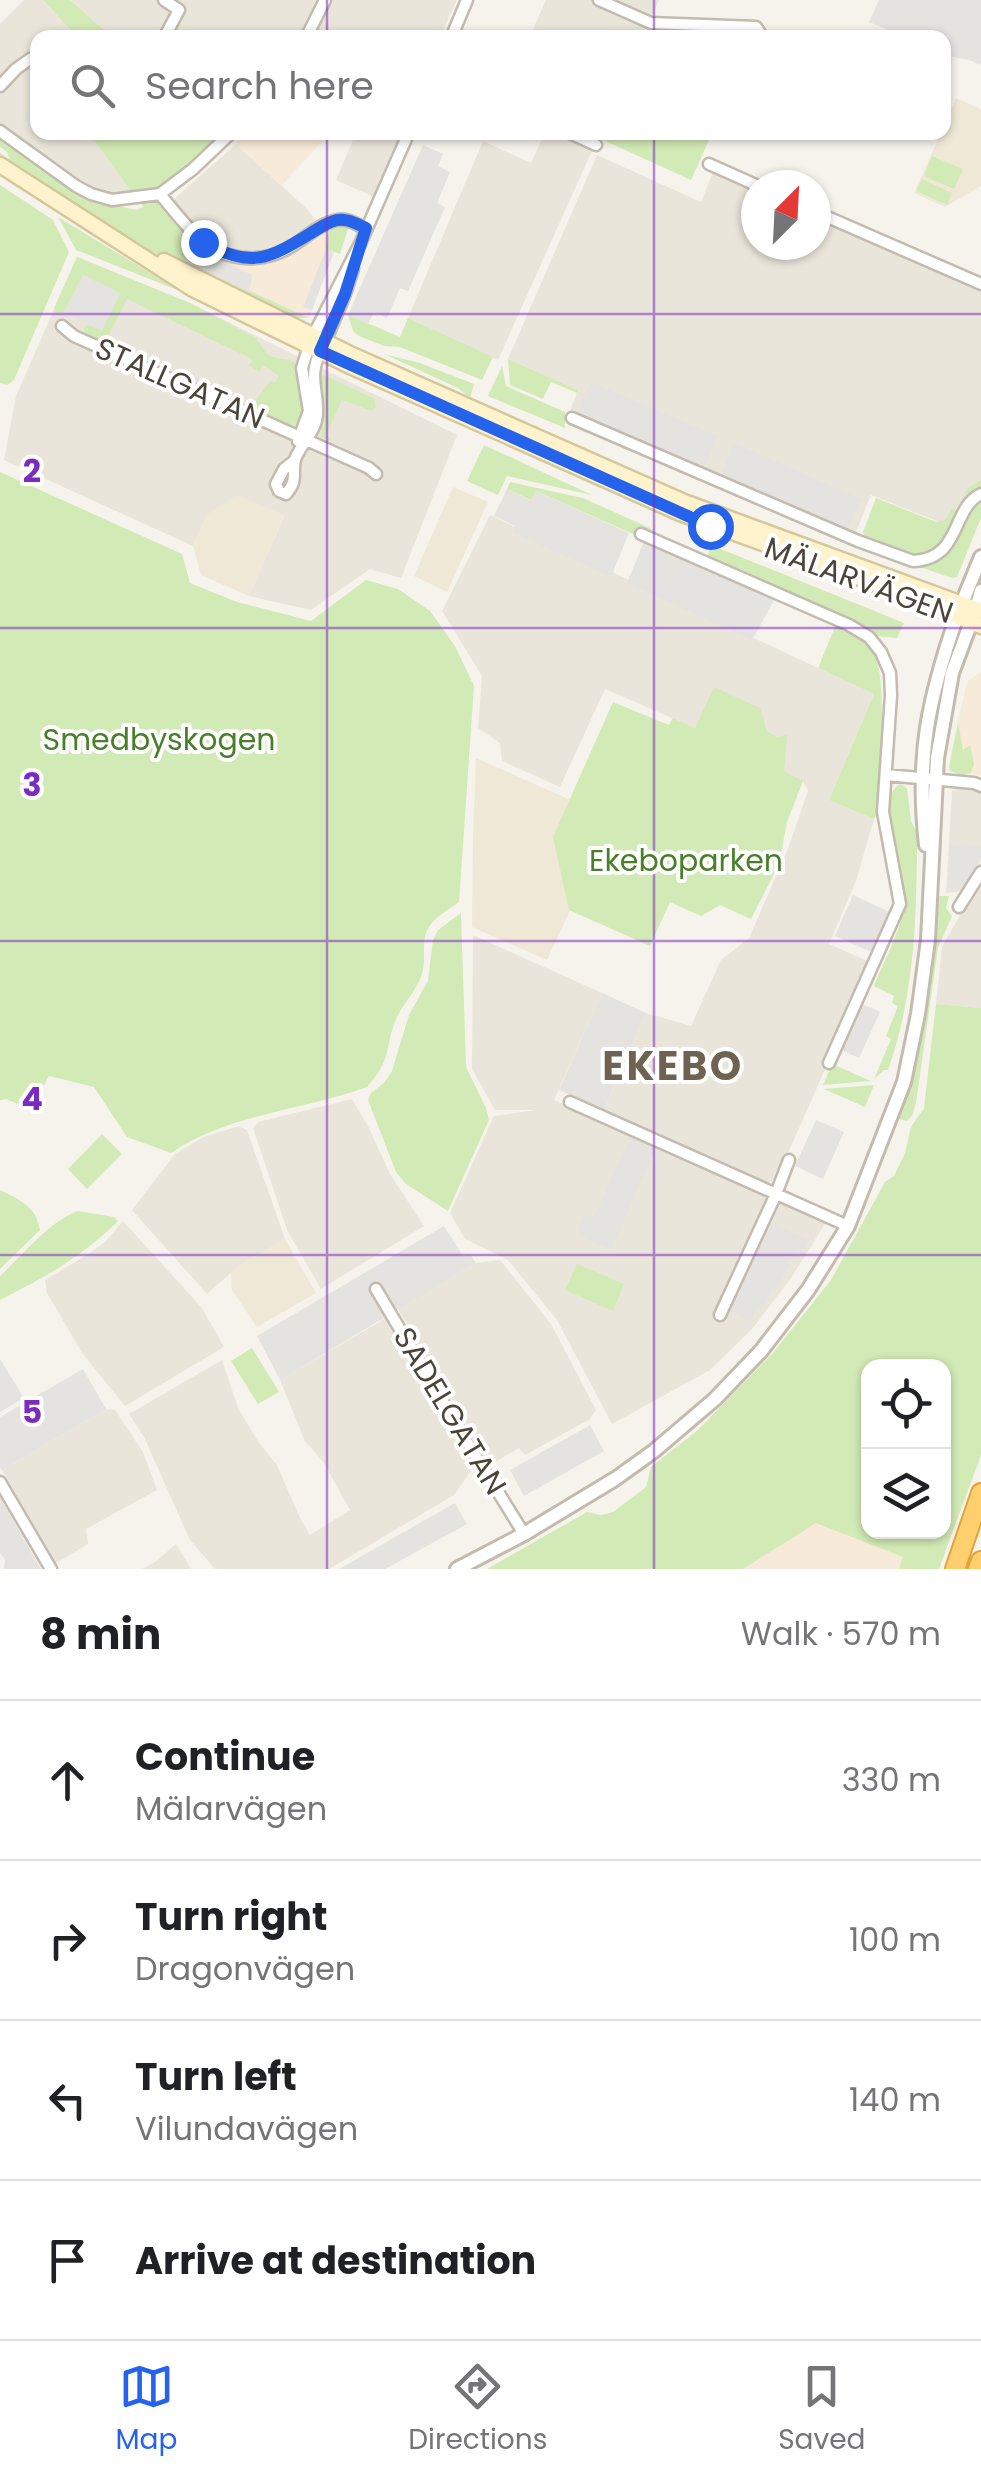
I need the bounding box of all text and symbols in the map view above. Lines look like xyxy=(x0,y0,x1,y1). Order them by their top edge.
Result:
search box xyxy=(30,30,951,140)
icon: search xyxy=(65,58,120,113)
text: Search here xyxy=(145,59,374,112)
north arrow xyxy=(741,170,831,260)
route end xyxy=(181,220,227,266)
street label: STALLGATAN xyxy=(89,327,271,439)
text: 2 xyxy=(23,448,41,493)
route start xyxy=(688,504,734,550)
street label: MÄLARVÄGEN xyxy=(759,526,959,634)
park label: Smedbyskogen xyxy=(43,718,275,761)
text: 3 xyxy=(22,762,42,807)
park label: Ekeboparken xyxy=(589,839,783,882)
district label: EKEBO xyxy=(602,1038,744,1094)
text: 4 xyxy=(21,1076,43,1121)
street label: SADELGATAN xyxy=(383,1319,517,1503)
map controls xyxy=(861,1359,951,1539)
button: locate xyxy=(861,1359,951,1449)
text: 5 xyxy=(22,1389,42,1434)
button: layers xyxy=(861,1449,951,1539)
text: 8 min xyxy=(40,1605,161,1664)
text: Walk · 570 m xyxy=(741,1611,941,1656)
text: Continue xyxy=(135,1730,315,1783)
icon: ahead xyxy=(40,1753,95,1808)
text: 330 m xyxy=(842,1757,941,1802)
text: Mälarvägen xyxy=(135,1786,327,1831)
text: Turn right xyxy=(135,1890,327,1943)
icon: right xyxy=(40,1913,95,1968)
text: 100 m xyxy=(849,1917,941,1962)
text: Dragonvägen xyxy=(135,1946,355,1991)
text: Turn left xyxy=(135,2050,297,2103)
icon: left xyxy=(40,2073,95,2128)
text: 140 m xyxy=(849,2077,941,2122)
text: Vilundavägen xyxy=(135,2106,358,2151)
icon: arrive xyxy=(40,2233,95,2288)
text: Arrive at destination xyxy=(135,2234,536,2287)
tab: Map xyxy=(115,2359,177,2461)
tab: Directions xyxy=(408,2359,547,2461)
tab: Saved xyxy=(778,2359,866,2461)

